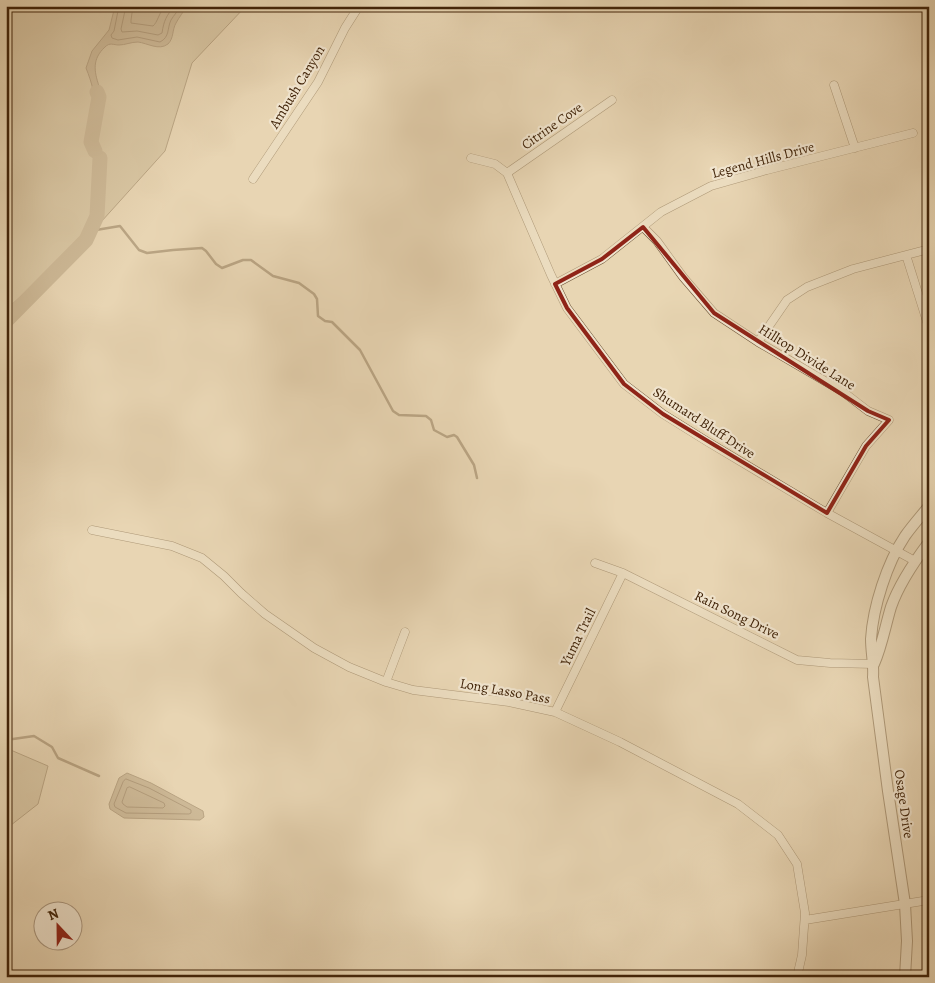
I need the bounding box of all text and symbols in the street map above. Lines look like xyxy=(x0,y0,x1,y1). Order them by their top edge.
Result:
street label: Ambush Canyon xyxy=(264,42,329,133)
street label: Citrine Cove xyxy=(518,98,586,154)
street label: Legend Hills Drive xyxy=(710,137,816,183)
street label: Hilltop Divide Lane xyxy=(755,320,859,394)
street label: Shumard Bluff Drive xyxy=(649,383,759,463)
street label: Rain Song Drive xyxy=(691,586,783,644)
street label: Yuma Trail xyxy=(555,604,600,670)
street label: Long Lasso Pass xyxy=(458,674,552,708)
street label: Osage Drive xyxy=(890,768,918,840)
north arrow xyxy=(32,900,82,950)
text: N xyxy=(45,904,62,925)

